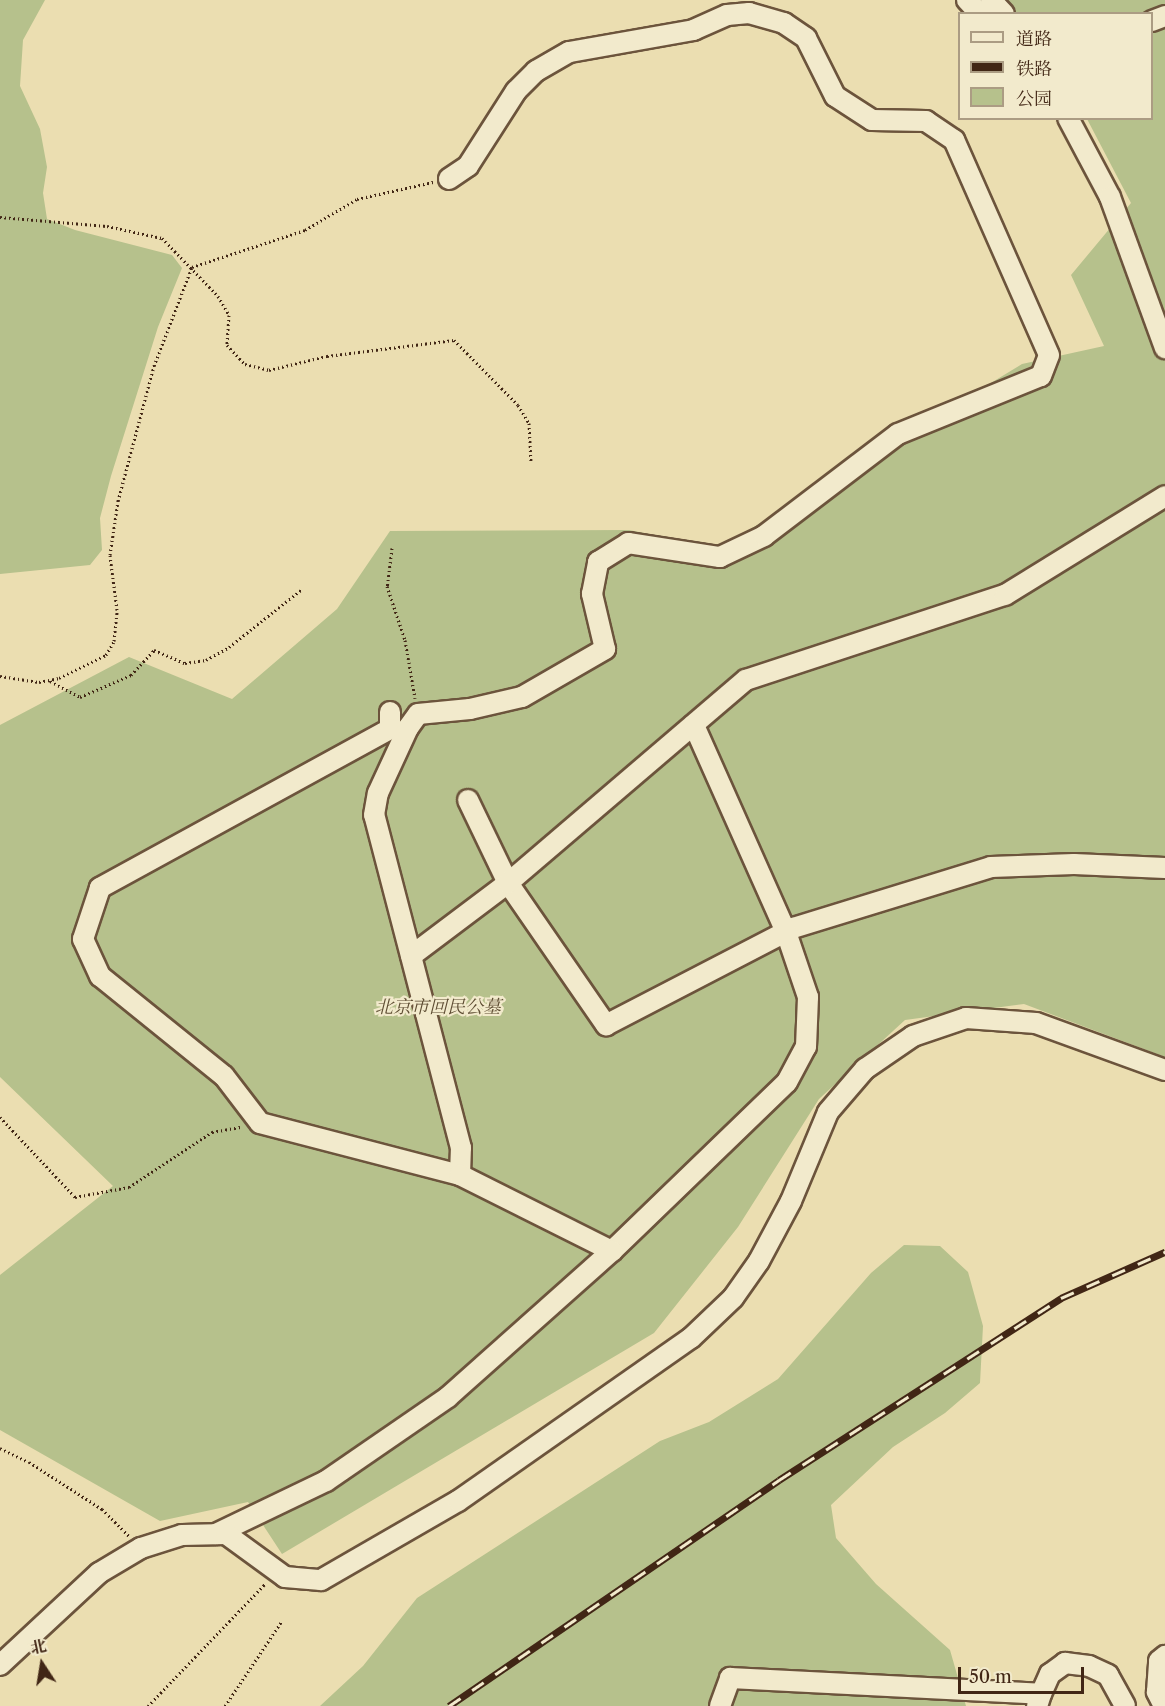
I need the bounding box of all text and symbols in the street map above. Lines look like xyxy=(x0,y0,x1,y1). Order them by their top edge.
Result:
legend xyxy=(958,12,1153,120)
text: 道路 xyxy=(1016,28,1052,50)
text: 铁路 xyxy=(1016,58,1052,80)
text: 公园 xyxy=(1016,88,1052,110)
park label: 北京市回民公墓 xyxy=(375,996,501,1018)
north arrow xyxy=(12,1634,72,1694)
text: 北 xyxy=(28,1635,48,1658)
scale bar xyxy=(961,1655,1087,1693)
text: 50 m xyxy=(969,1666,1012,1688)

